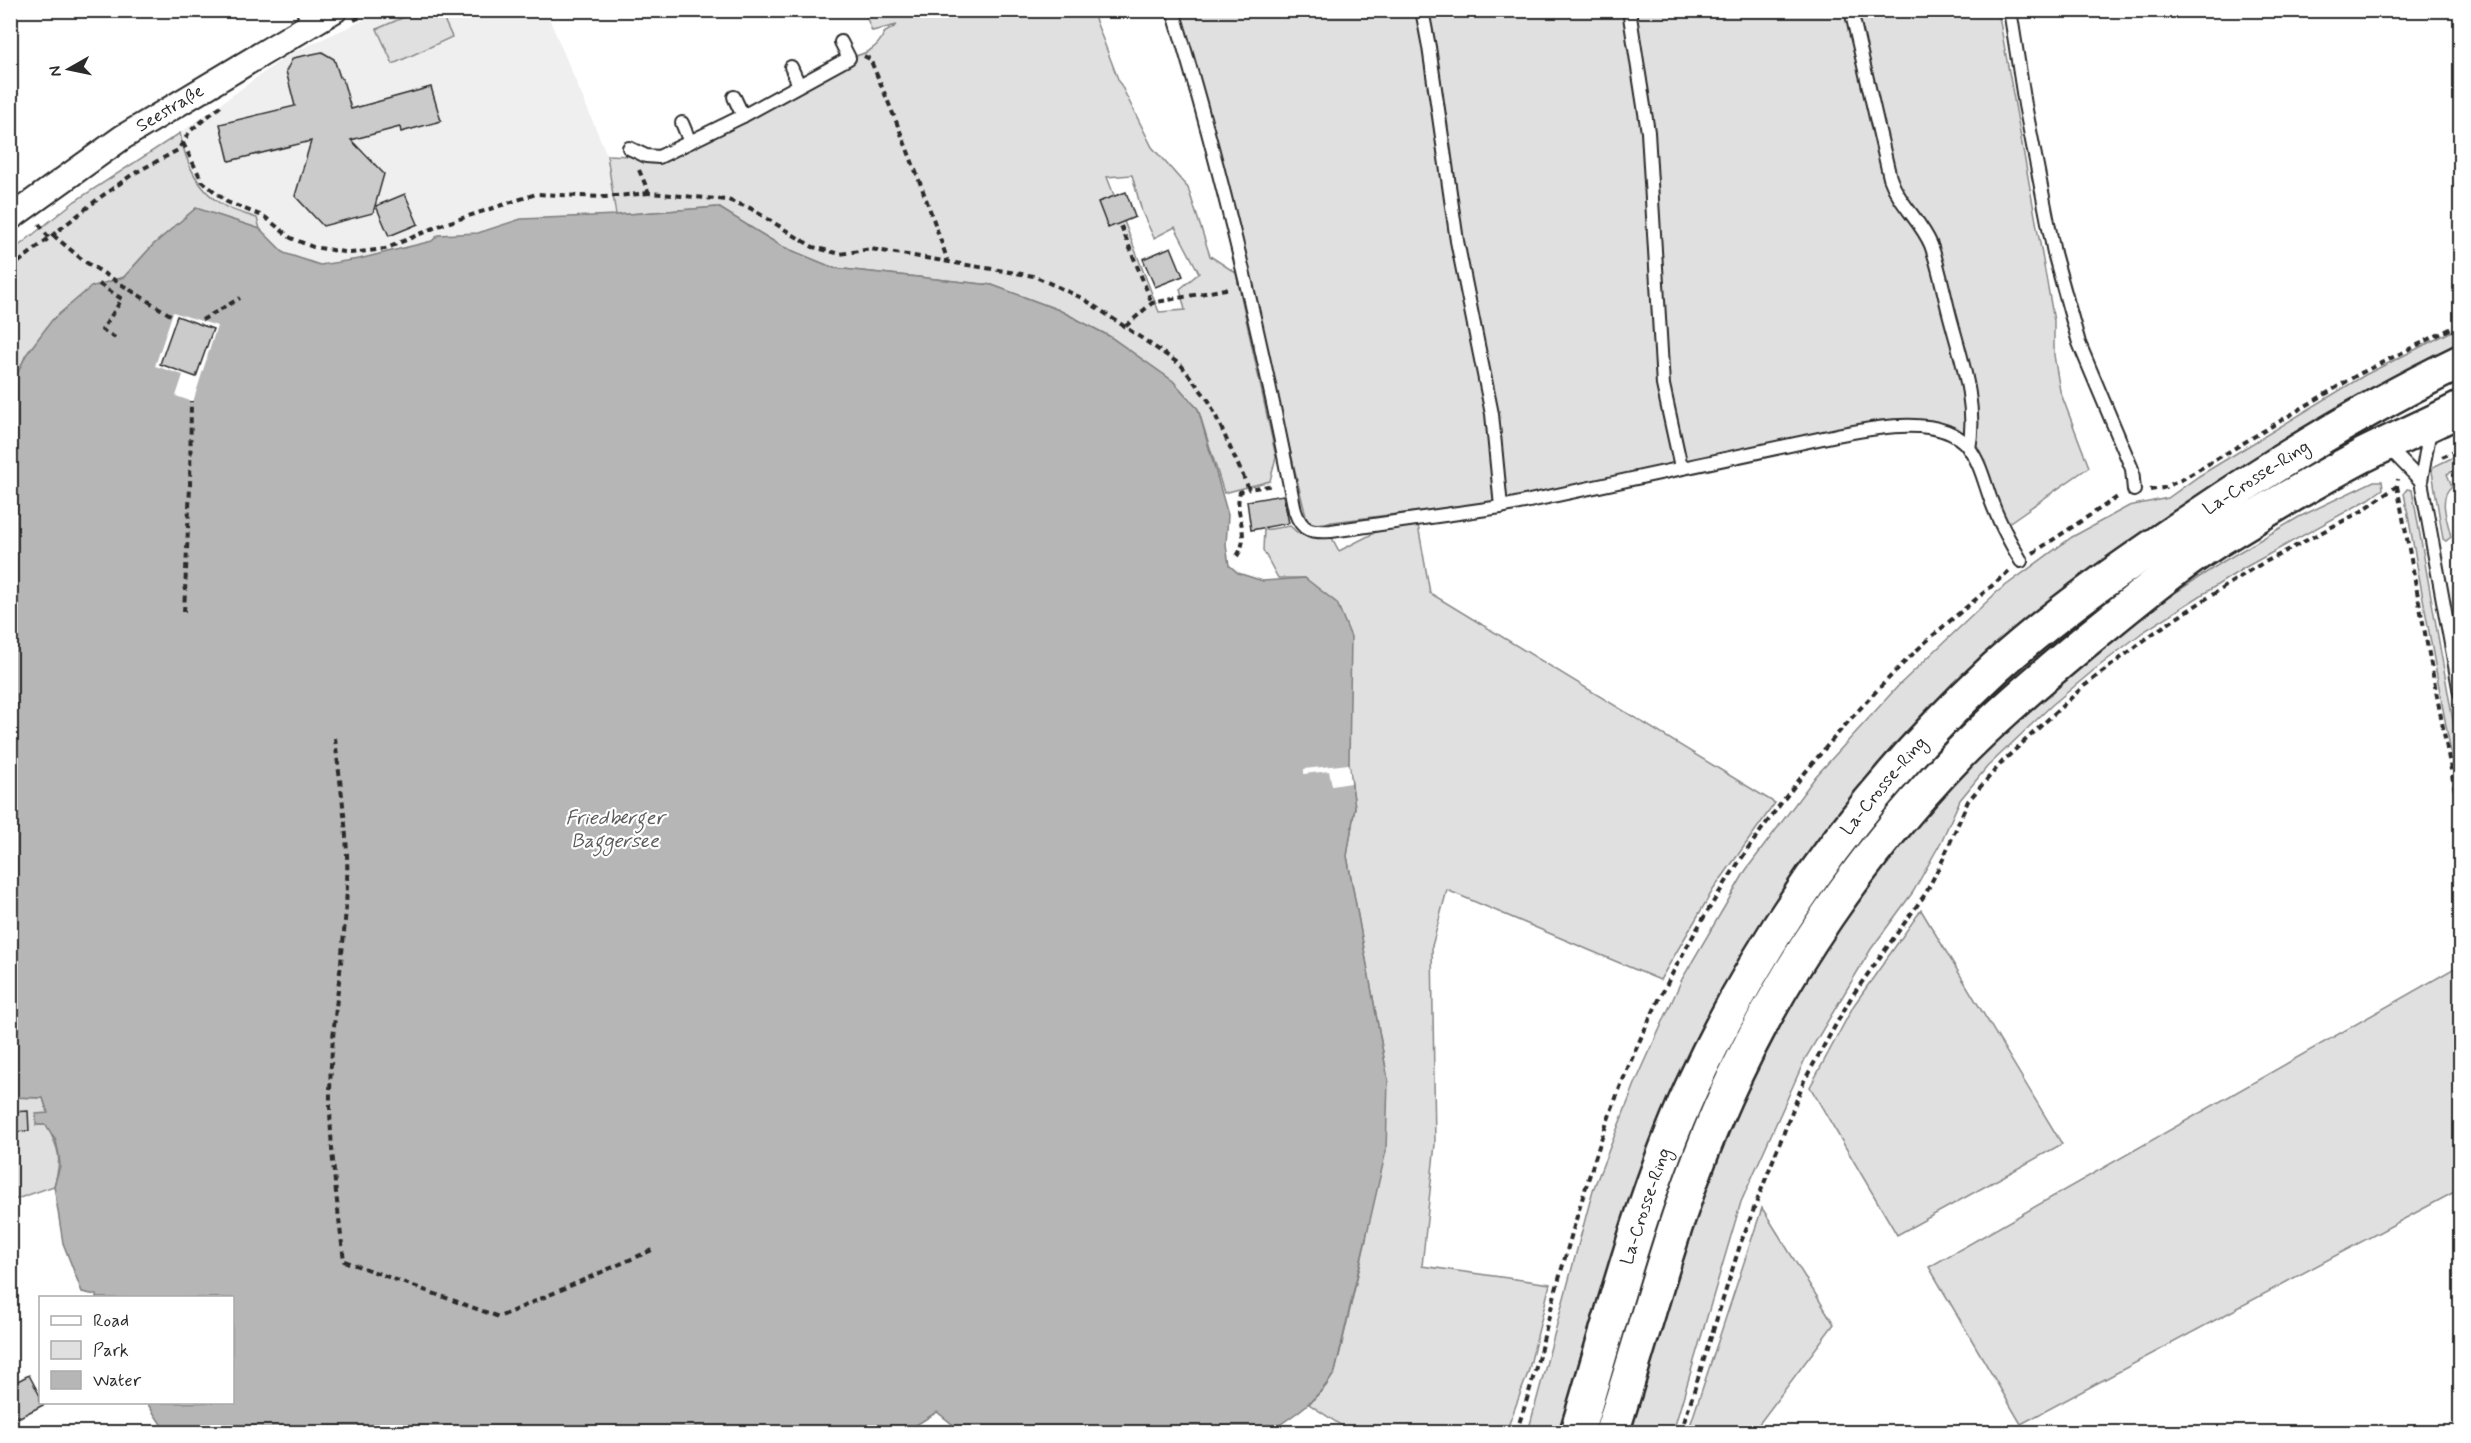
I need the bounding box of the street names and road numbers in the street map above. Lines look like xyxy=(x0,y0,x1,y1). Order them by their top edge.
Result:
street label: Seestraße xyxy=(132,79,209,138)
street label: La-Crosse-Ring xyxy=(2199,435,2315,521)
street label: La-Crosse-Ring xyxy=(1835,732,1933,840)
street label: La-Crosse-Ring xyxy=(1615,1144,1678,1268)

